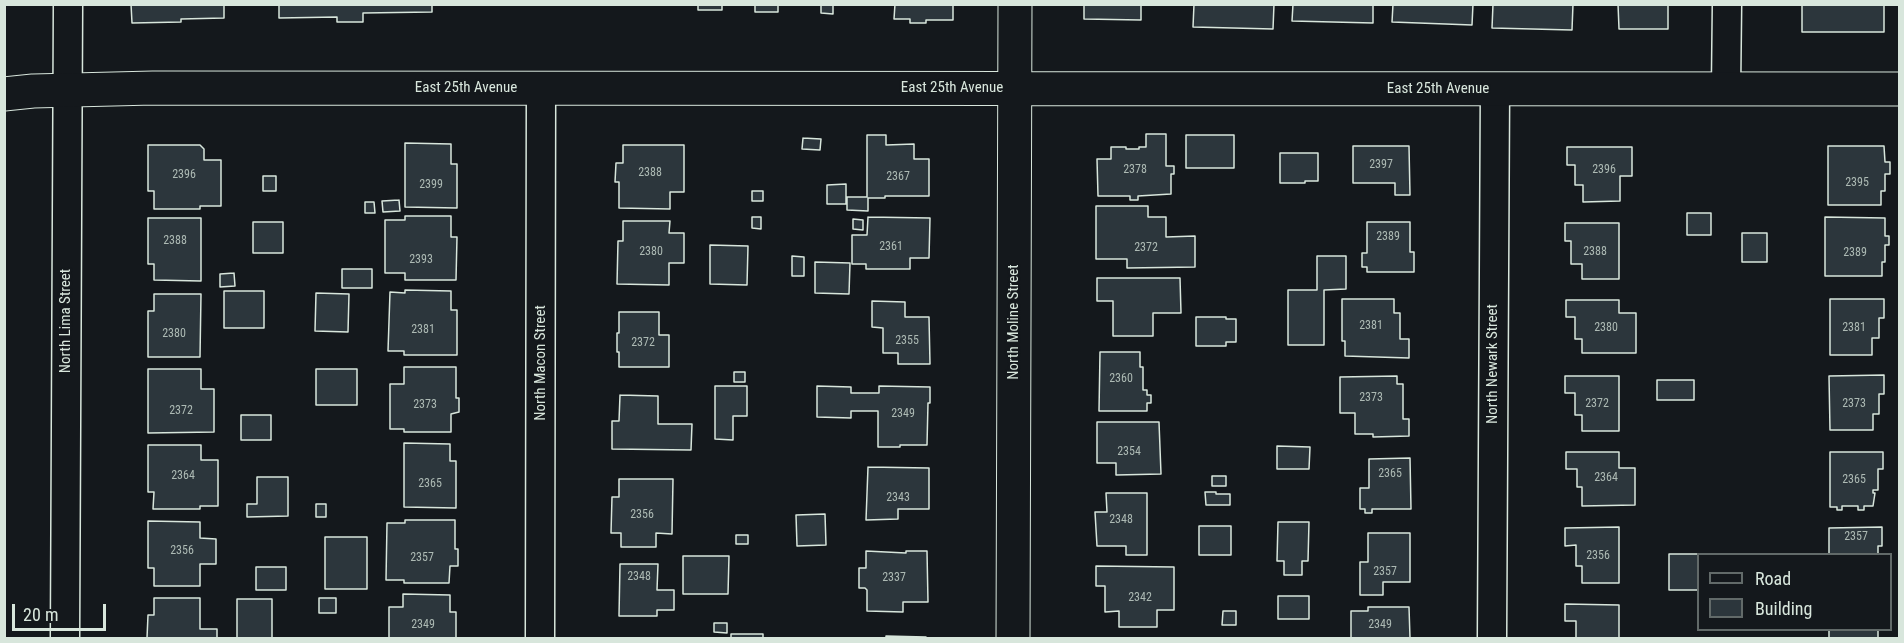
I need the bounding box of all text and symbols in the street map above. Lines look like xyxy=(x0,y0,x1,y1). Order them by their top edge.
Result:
street label: East 25th Avenue xyxy=(415,79,517,97)
street label: East 25th Avenue xyxy=(901,79,1003,97)
street label: East 25th Avenue xyxy=(1387,80,1489,98)
house number: 2397 xyxy=(1369,158,1393,172)
house number: 2378 xyxy=(1123,163,1147,177)
house number: 2396 xyxy=(1592,163,1616,177)
house number: 2388 xyxy=(638,166,662,180)
house number: 2396 xyxy=(172,168,196,182)
house number: 2367 xyxy=(886,170,910,184)
house number: 2395 xyxy=(1845,176,1869,190)
house number: 2399 xyxy=(419,178,443,192)
house number: 2389 xyxy=(1376,230,1400,244)
house number: 2388 xyxy=(163,234,187,248)
house number: 2361 xyxy=(879,240,903,254)
house number: 2372 xyxy=(1134,241,1158,255)
house number: 2380 xyxy=(639,245,663,259)
house number: 2388 xyxy=(1583,245,1607,259)
house number: 2389 xyxy=(1843,246,1867,260)
house number: 2393 xyxy=(409,253,433,267)
street label: North Moline Street xyxy=(1005,264,1023,380)
street label: North Lima Street xyxy=(57,269,75,373)
street label: North Newark Street xyxy=(1484,304,1502,424)
street label: North Macon Street xyxy=(532,305,550,421)
house number: 2381 xyxy=(1359,319,1383,333)
house number: 2380 xyxy=(1594,321,1618,335)
house number: 2381 xyxy=(1842,321,1866,335)
house number: 2381 xyxy=(411,323,435,337)
house number: 2380 xyxy=(162,327,186,341)
house number: 2355 xyxy=(895,334,919,348)
house number: 2372 xyxy=(631,336,655,350)
house number: 2360 xyxy=(1109,372,1133,386)
house number: 2373 xyxy=(1359,391,1383,405)
house number: 2372 xyxy=(1585,397,1609,411)
house number: 2373 xyxy=(1842,397,1866,411)
house number: 2373 xyxy=(413,398,437,412)
house number: 2372 xyxy=(169,404,193,418)
house number: 2349 xyxy=(891,407,915,421)
house number: 2354 xyxy=(1117,445,1141,459)
house number: 2365 xyxy=(1378,467,1402,481)
house number: 2364 xyxy=(171,469,195,483)
house number: 2364 xyxy=(1594,471,1618,485)
house number: 2365 xyxy=(1842,473,1866,487)
house number: 2365 xyxy=(418,477,442,491)
house number: 2343 xyxy=(886,491,910,505)
house number: 2356 xyxy=(630,508,654,522)
house number: 2348 xyxy=(1109,513,1133,527)
house number: 2357 xyxy=(1844,530,1868,544)
house number: 2356 xyxy=(170,544,194,558)
house number: 2356 xyxy=(1586,549,1610,563)
house number: 2357 xyxy=(410,551,434,565)
legend xyxy=(1697,553,1892,631)
house number: 2357 xyxy=(1373,565,1397,579)
text: Road xyxy=(1755,568,1791,589)
house number: 2348 xyxy=(627,570,651,584)
house number: 2337 xyxy=(882,571,906,585)
house number: 2342 xyxy=(1128,591,1152,605)
scale bar xyxy=(15,592,110,630)
text: Building xyxy=(1755,598,1812,619)
text: 20 m xyxy=(23,604,58,625)
house number: 2349 xyxy=(411,618,435,632)
house number: 2349 xyxy=(1368,618,1392,632)

